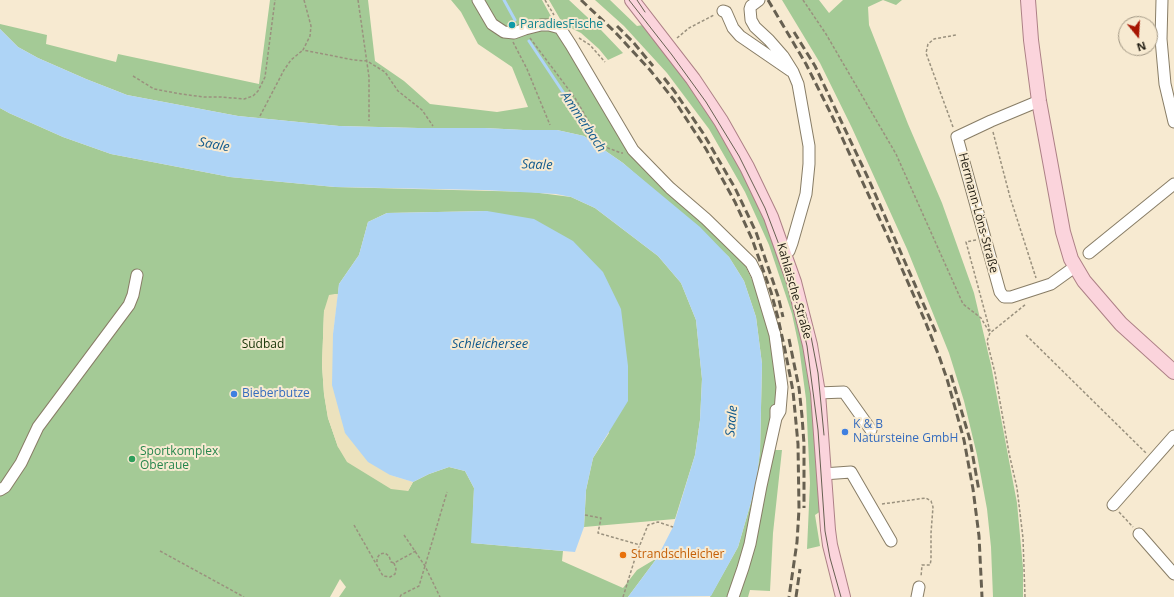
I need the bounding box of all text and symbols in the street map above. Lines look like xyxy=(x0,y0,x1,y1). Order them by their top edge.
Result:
north arrow xyxy=(1118,16,1158,56)
place label: ParadiesFische xyxy=(520,18,603,32)
marker: ParadiesFische xyxy=(507,20,517,30)
text: N xyxy=(1135,38,1148,55)
water label: Ammerbach xyxy=(557,89,609,155)
water label: Saale xyxy=(197,134,231,156)
street label: Hermann-Löns-Straße xyxy=(955,151,1001,275)
water label: Saale xyxy=(521,157,553,173)
street label: Kahlaische Straße xyxy=(773,241,815,341)
water label: Schleichersee xyxy=(452,336,528,352)
park label: Südbad xyxy=(242,338,284,352)
place label: Bieberbutze xyxy=(242,387,310,401)
marker: Bieberbutze xyxy=(229,389,239,399)
water label: Saale xyxy=(723,405,741,437)
place label: K & B Natursteine GmbH xyxy=(853,418,958,446)
marker: K & B Natursteine GmbH xyxy=(840,427,850,437)
place label: Sportkomplex Oberaue xyxy=(140,445,218,473)
marker: Sportkomplex Oberaue xyxy=(127,454,137,464)
place label: Strandschleicher xyxy=(631,548,725,562)
marker: Strandschleicher xyxy=(618,550,628,560)

